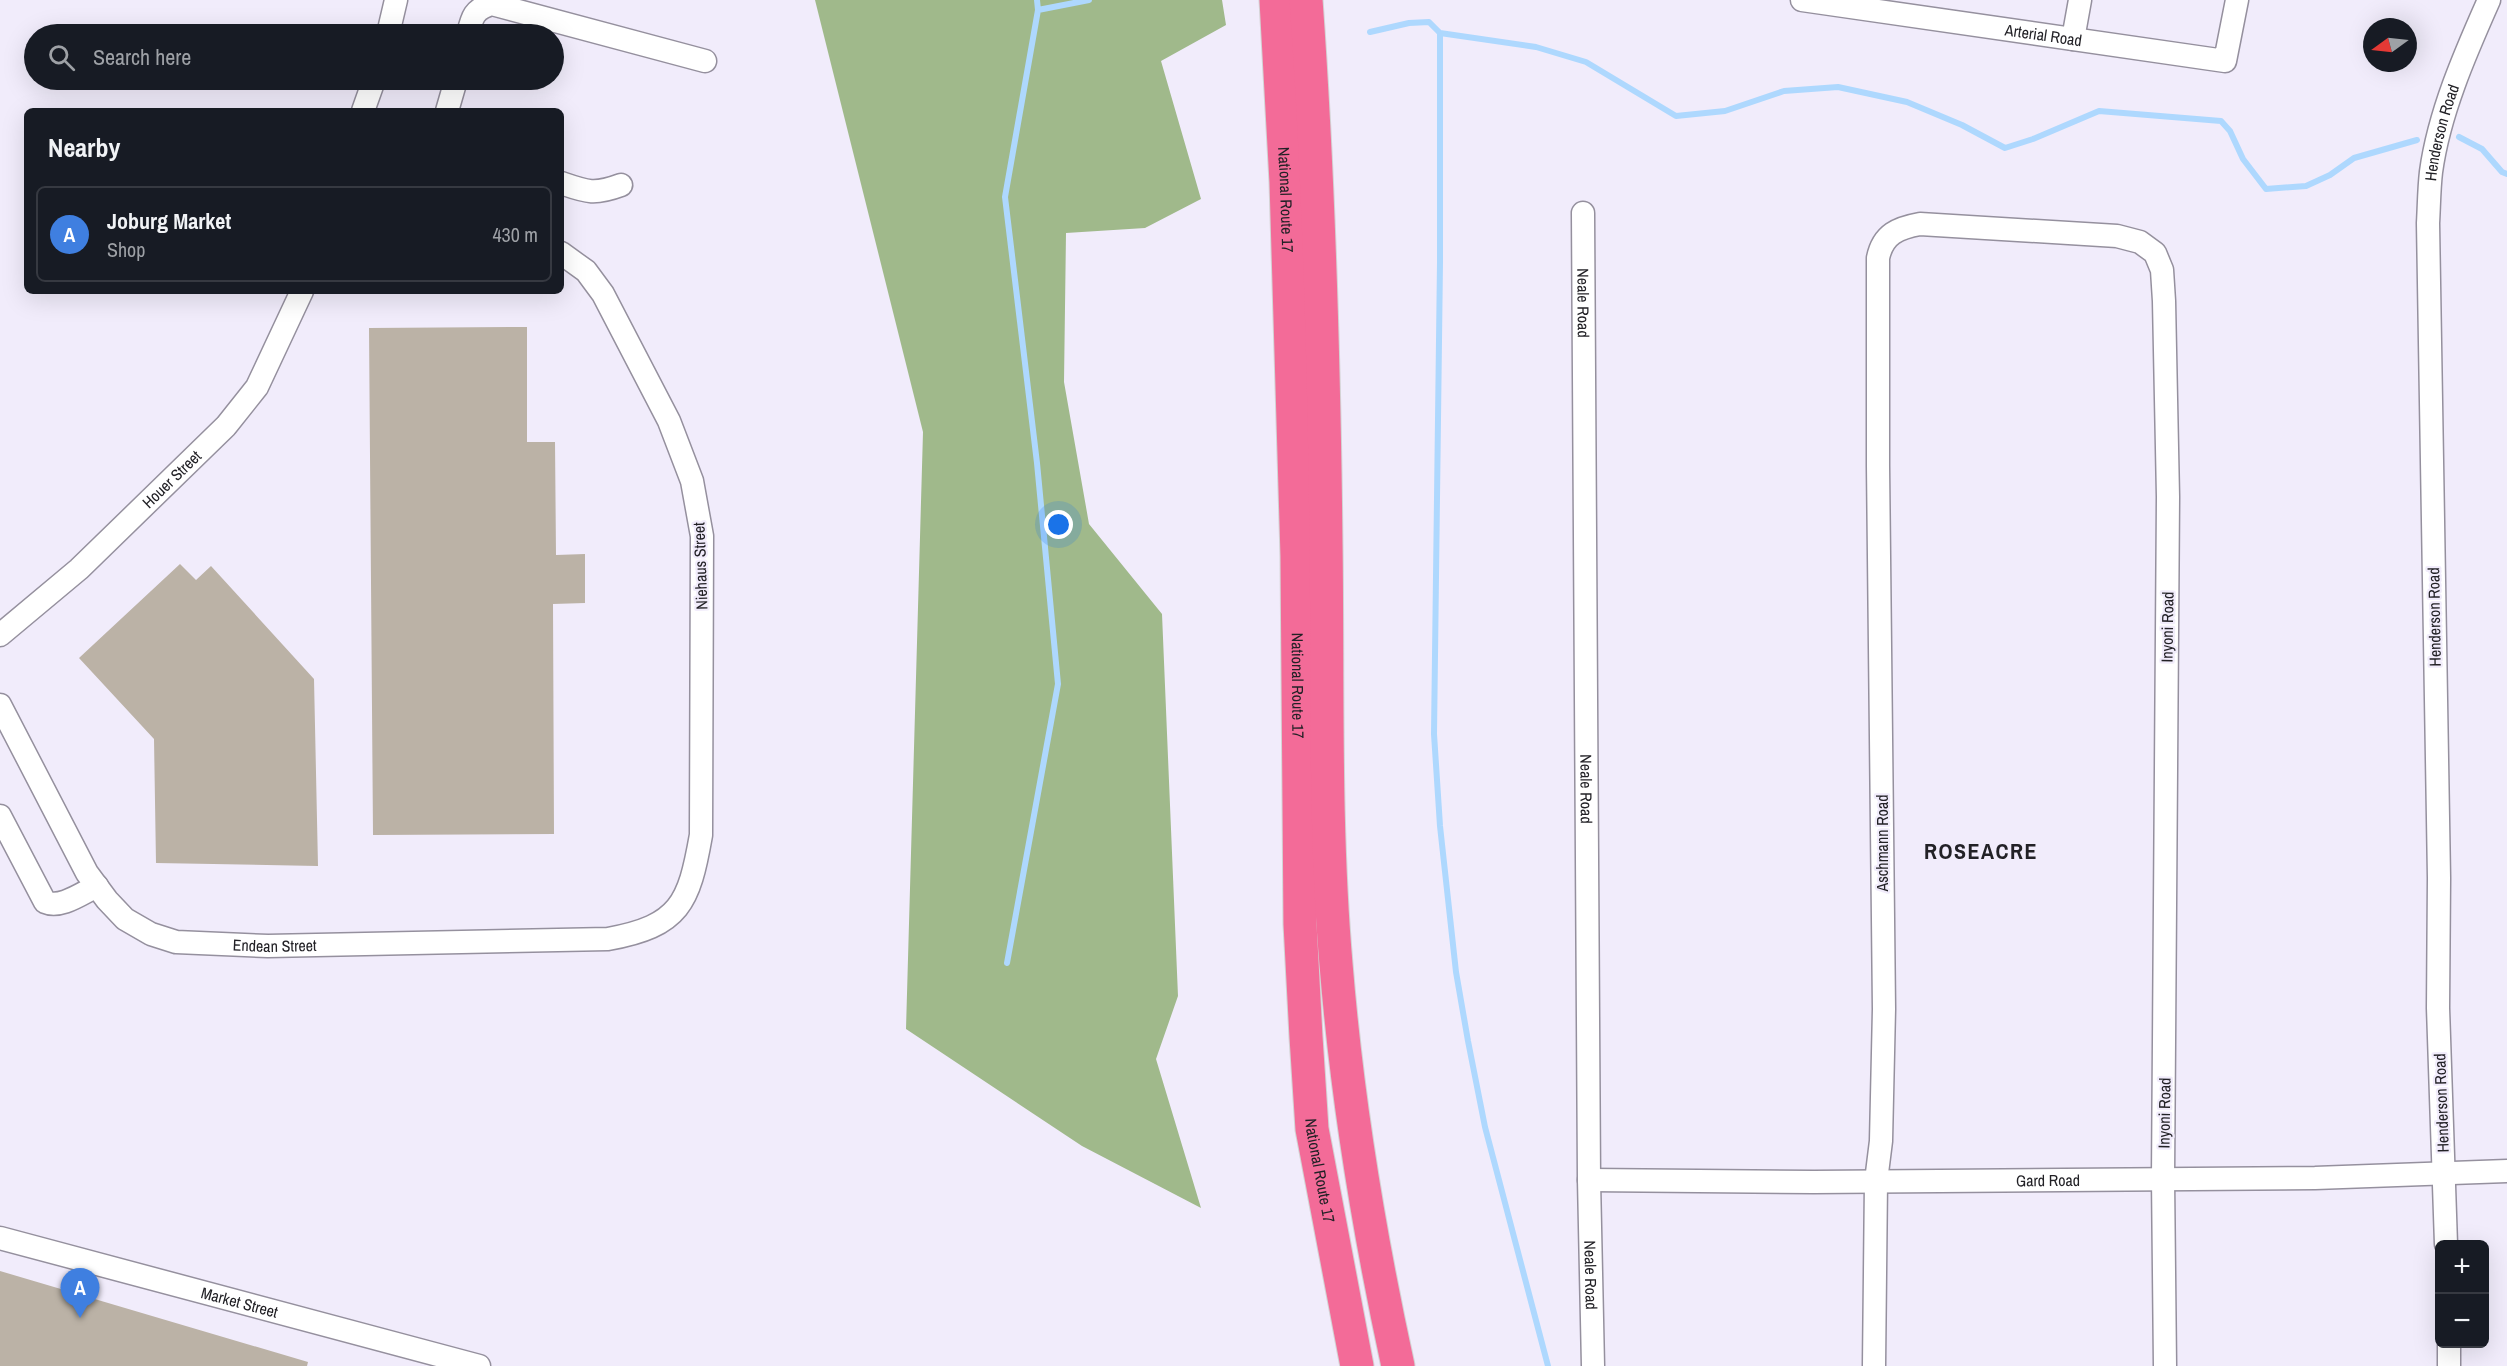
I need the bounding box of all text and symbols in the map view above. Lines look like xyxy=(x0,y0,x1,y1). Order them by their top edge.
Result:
street label: Arterial Road xyxy=(2003,18,2083,51)
north arrow xyxy=(2363,18,2417,72)
search box xyxy=(24,24,564,90)
icon: search xyxy=(45,41,78,74)
text: Search here xyxy=(93,42,191,72)
street label: Henderson Road xyxy=(2419,81,2464,182)
text: Nearby xyxy=(48,130,120,165)
street label: National Route 17 xyxy=(1273,146,1299,253)
text: Joburg Market xyxy=(107,206,231,236)
text: A xyxy=(64,221,75,248)
text: 430 m xyxy=(492,221,538,248)
text: Shop xyxy=(107,236,145,263)
street label: Neale Road xyxy=(1572,268,1595,338)
street label: Houer Street xyxy=(137,445,206,513)
your location xyxy=(1044,510,1073,539)
street label: Niehaus Street xyxy=(687,522,713,610)
street label: Henderson Road xyxy=(2422,567,2446,667)
street label: Inyoni Road xyxy=(2155,591,2179,663)
street label: National Route 17 xyxy=(1287,633,1309,739)
street label: Neale Road xyxy=(1575,754,1598,824)
street label: Aschmann Road xyxy=(1871,795,1893,893)
district label: ROSEACRE xyxy=(1924,836,2038,866)
street label: Endean Street xyxy=(232,933,317,957)
street label: Henderson Road xyxy=(2428,1053,2454,1153)
street label: Inyoni Road xyxy=(2152,1077,2176,1149)
street label: National Route 17 xyxy=(1300,1118,1341,1225)
street label: Gard Road xyxy=(2016,1169,2080,1191)
street label: Neale Road xyxy=(1579,1240,1603,1310)
map controls xyxy=(2435,1240,2489,1348)
button: + xyxy=(2435,1240,2489,1294)
pin: A xyxy=(60,1268,100,1318)
street label: Market Street xyxy=(199,1281,281,1323)
button: − xyxy=(2435,1294,2489,1348)

